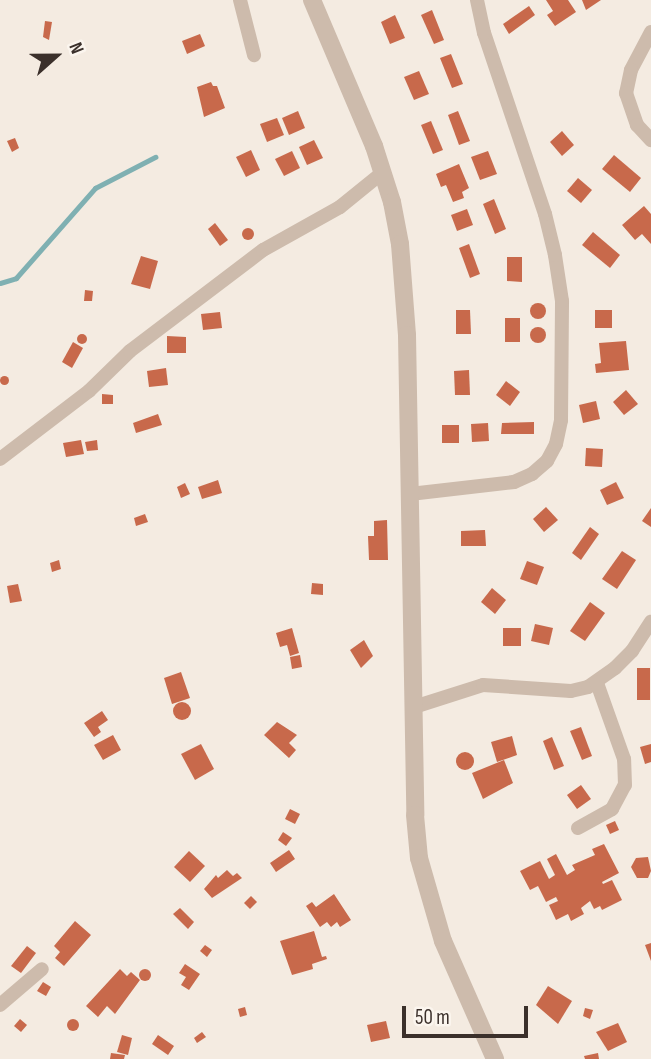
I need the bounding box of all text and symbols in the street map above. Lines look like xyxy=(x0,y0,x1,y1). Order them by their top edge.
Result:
north arrow xyxy=(21,21,91,91)
text: N xyxy=(64,39,89,57)
scale bar xyxy=(406,992,532,1036)
text: 50 m xyxy=(415,1005,450,1030)

